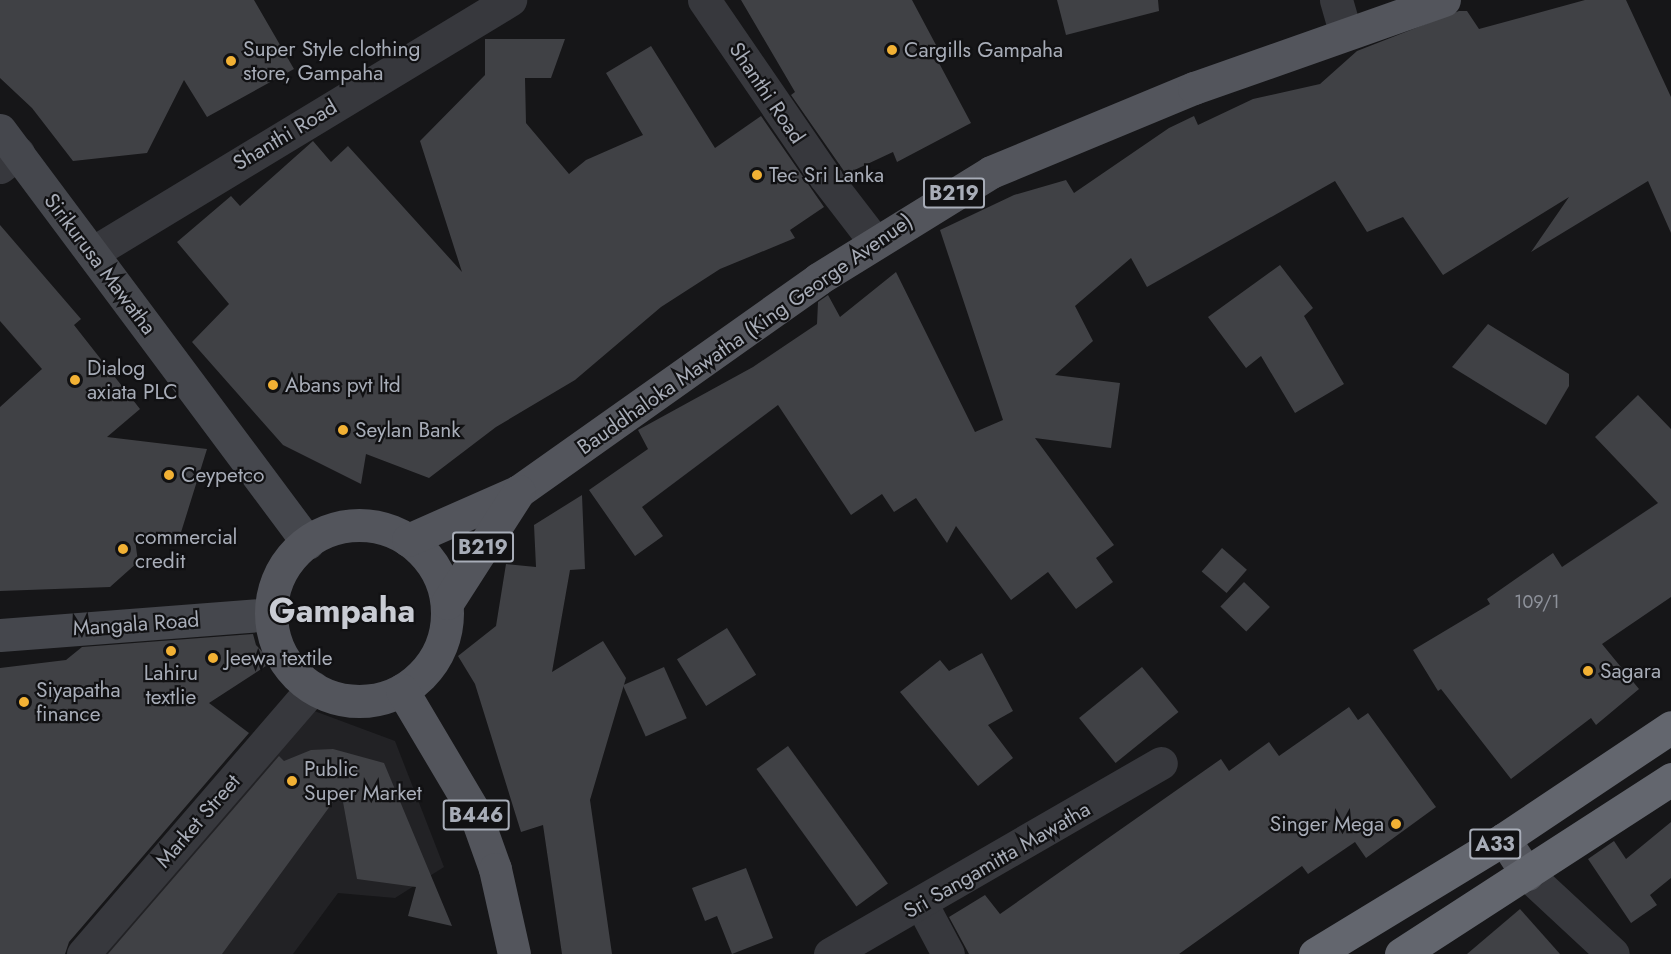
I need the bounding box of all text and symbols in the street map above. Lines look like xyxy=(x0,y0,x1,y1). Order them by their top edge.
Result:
place label: Super Style clothing store, Gampaha xyxy=(243,36,420,86)
place label: Cargills Gampaha xyxy=(904,37,1063,63)
street label: Shanthi Road xyxy=(724,38,810,148)
marker: Cargills Gampaha xyxy=(885,43,899,57)
marker: Super Style clothing store, Gampaha xyxy=(224,54,238,68)
street label: Shanthi Road xyxy=(228,94,342,176)
place label: Tec Sri Lanka xyxy=(769,162,884,188)
marker: Tec Sri Lanka xyxy=(750,168,764,182)
road number: B219 xyxy=(922,176,986,210)
street label: Sirikurusa Mawatha xyxy=(39,188,161,340)
street label: Bauddhaloka Mawatha (King George Avenue) xyxy=(573,208,917,460)
place label: Dialog axiata PLC xyxy=(87,355,178,405)
place label: Abans pvt ltd xyxy=(285,372,401,398)
marker: Dialog axiata PLC xyxy=(68,373,82,387)
marker: Abans pvt ltd xyxy=(266,378,280,392)
place label: Seylan Bank xyxy=(355,417,461,443)
marker: Seylan Bank xyxy=(336,423,350,437)
place label: Ceypetco xyxy=(181,462,264,488)
marker: Ceypetco xyxy=(162,468,176,482)
place label: commercial credit xyxy=(135,524,237,574)
road number: B219 xyxy=(452,530,514,564)
marker: commercial credit xyxy=(116,542,130,556)
district label: Gampaha xyxy=(269,591,415,631)
house number: 109/1 xyxy=(1514,591,1560,613)
street label: Mangala Road xyxy=(72,607,200,641)
marker: Lahiru textlie xyxy=(164,644,178,658)
place label: Jeewa textile xyxy=(225,645,333,671)
marker: Jeewa textile xyxy=(206,651,220,665)
place label: Sagara xyxy=(1600,658,1661,684)
place label: Lahiru textlie xyxy=(144,660,198,710)
marker: Sagara xyxy=(1581,664,1595,678)
place label: Siyapatha finance xyxy=(36,677,121,727)
marker: Siyapatha finance xyxy=(17,695,31,709)
place label: Public Super Market xyxy=(304,756,422,806)
street label: Market Street xyxy=(151,769,245,873)
marker: Public Super Market xyxy=(285,774,299,788)
street label: Sri Sangamitta Mawatha xyxy=(899,796,1095,924)
road number: B446 xyxy=(442,798,510,832)
place label: Singer Mega xyxy=(1270,811,1384,837)
marker: Singer Mega xyxy=(1389,817,1403,831)
road number: A33 xyxy=(1468,827,1522,861)

